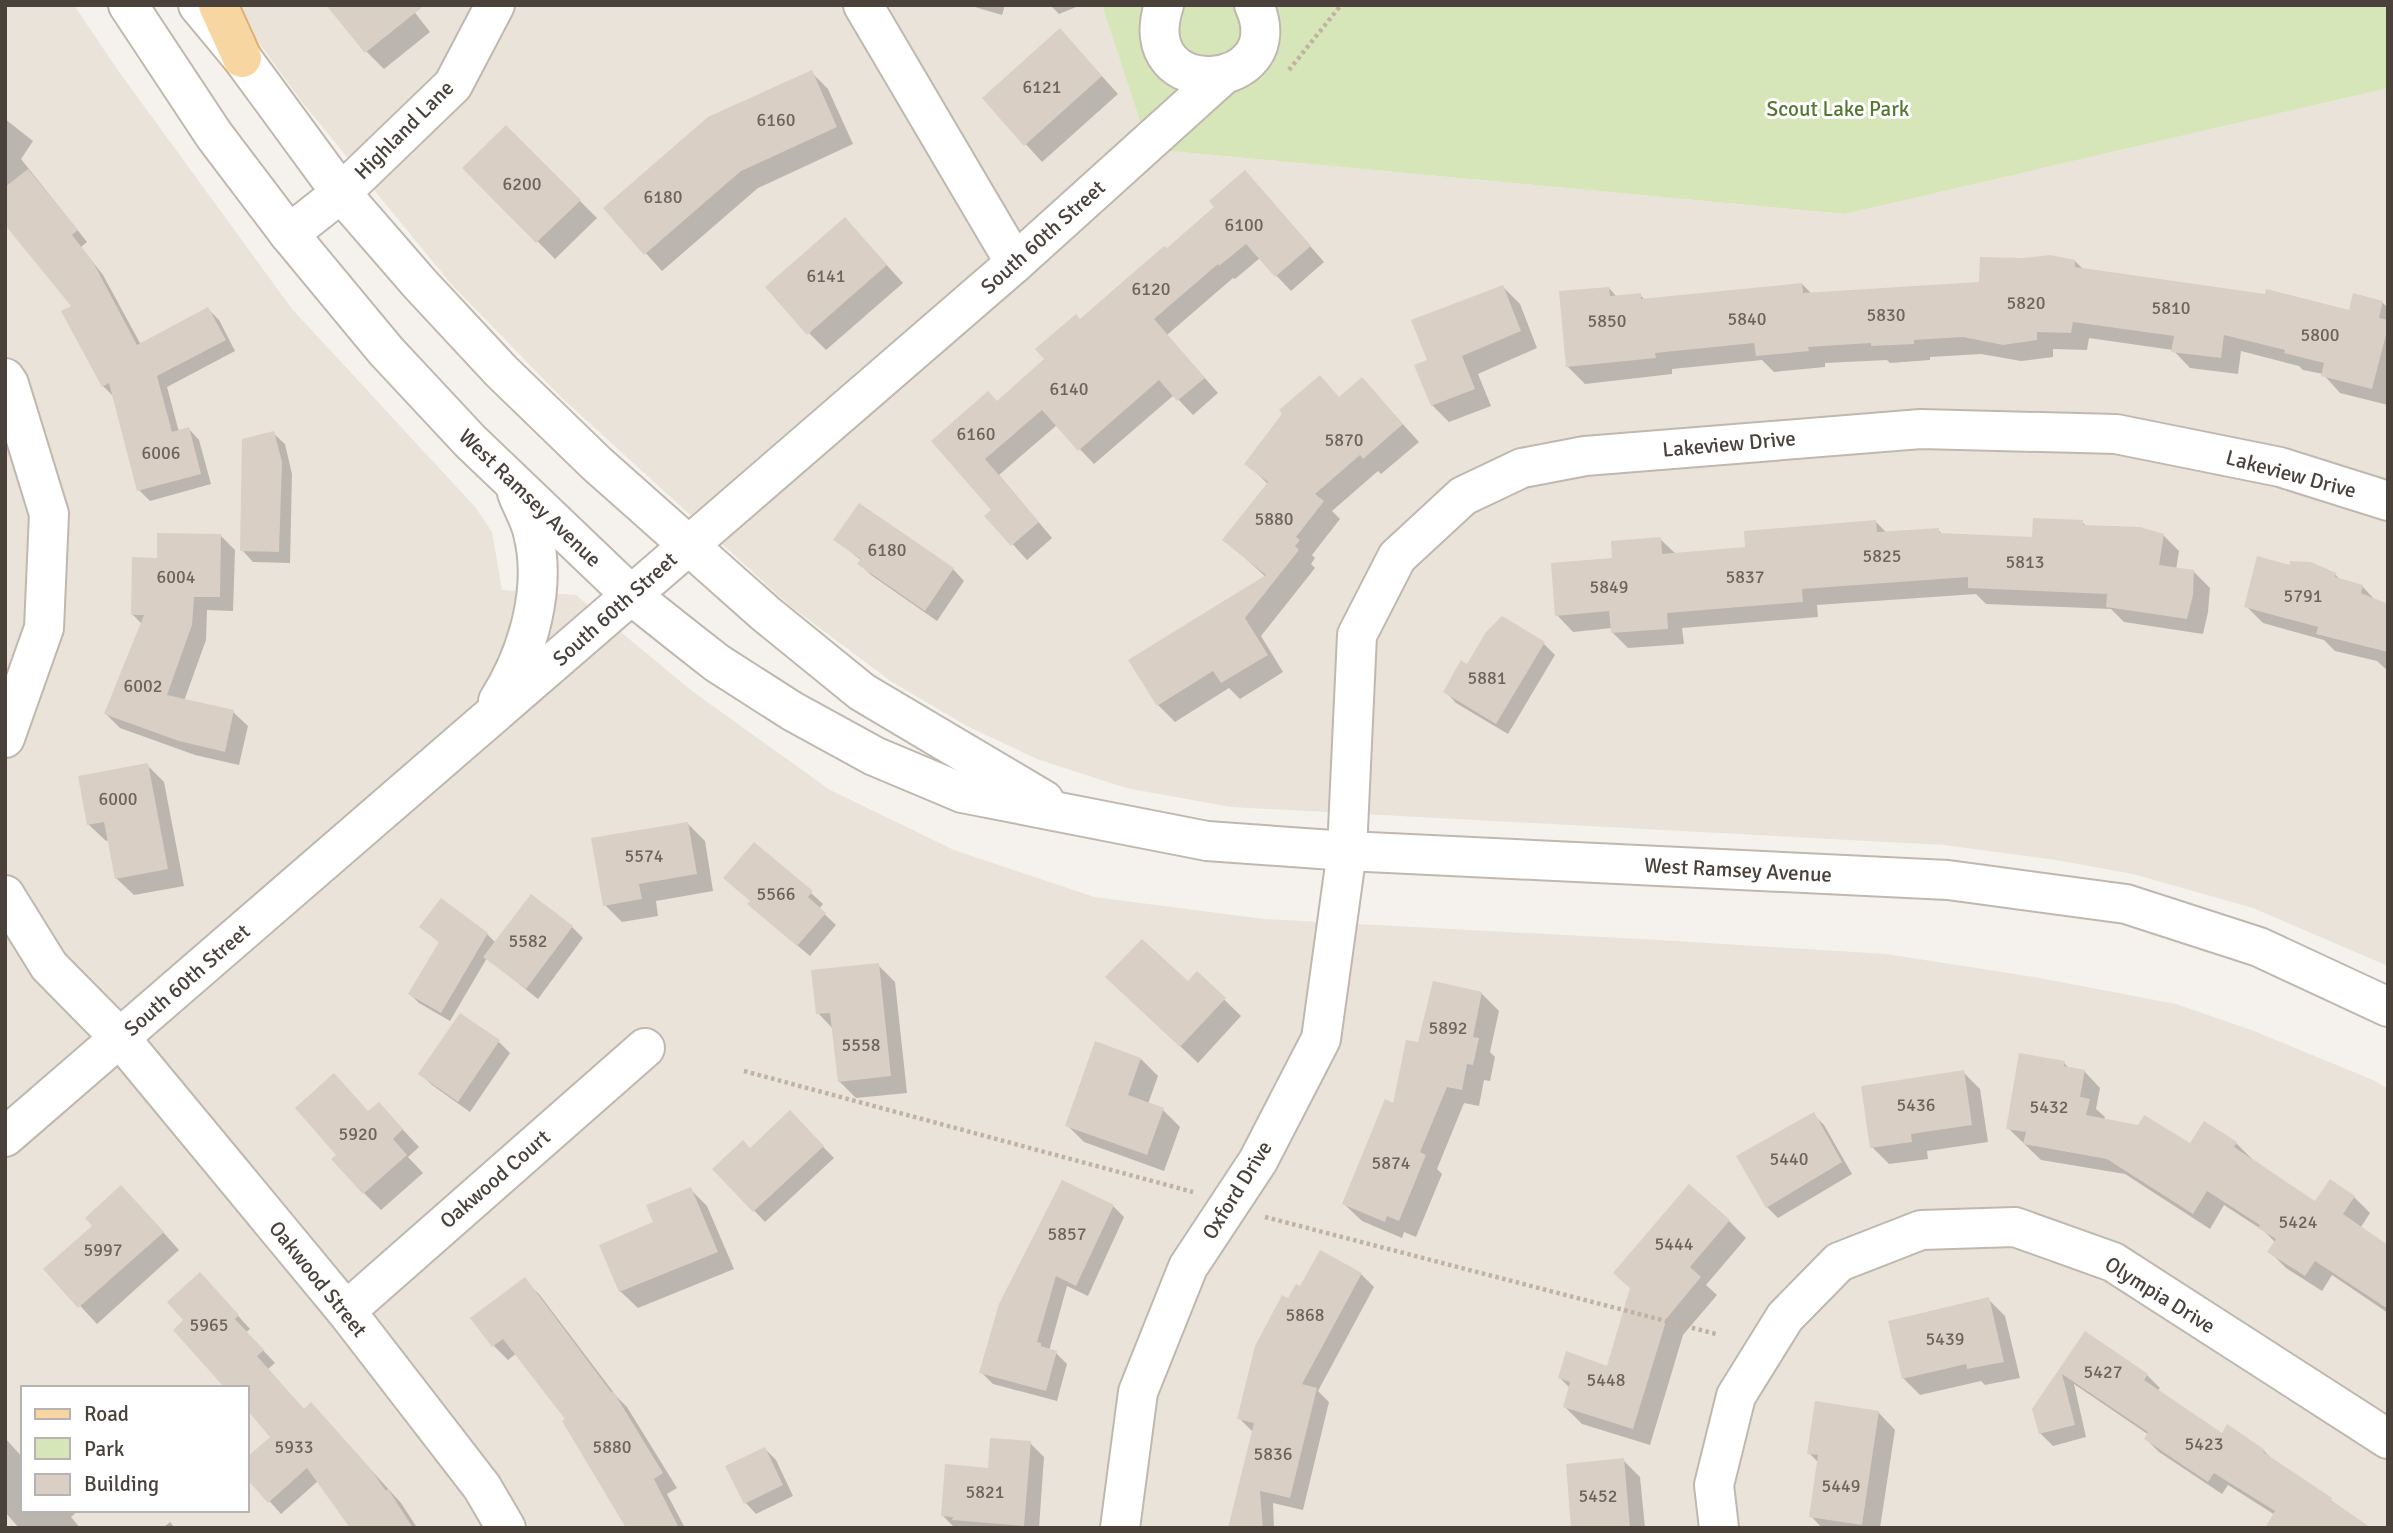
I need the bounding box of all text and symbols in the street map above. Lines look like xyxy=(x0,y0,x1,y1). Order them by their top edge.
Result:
street label: Highland Lane xyxy=(349,75,459,185)
house number: 6121 xyxy=(1023,76,1061,98)
park label: Scout Lake Park xyxy=(1767,96,1910,122)
house number: 6160 xyxy=(757,109,795,131)
house number: 6200 xyxy=(503,173,541,195)
street label: South 60th Street xyxy=(975,174,1111,300)
house number: 6180 xyxy=(644,186,682,208)
house number: 6100 xyxy=(1225,214,1263,236)
house number: 6141 xyxy=(807,265,845,287)
house number: 6120 xyxy=(1132,278,1170,300)
house number: 5820 xyxy=(2007,292,2045,314)
house number: 5810 xyxy=(2152,297,2190,319)
house number: 5830 xyxy=(1867,304,1905,326)
house number: 5840 xyxy=(1728,308,1766,330)
house number: 5850 xyxy=(1588,310,1626,332)
house number: 5800 xyxy=(2301,324,2339,346)
house number: 6140 xyxy=(1050,378,1088,400)
street label: West Ramsey Avenue xyxy=(453,423,607,573)
house number: 6160 xyxy=(957,423,995,445)
street label: Lakeview Drive xyxy=(1661,425,1797,463)
house number: 5870 xyxy=(1325,429,1363,451)
house number: 6006 xyxy=(142,442,180,464)
street label: Lakeview Drive xyxy=(2223,444,2359,504)
house number: 5880 xyxy=(1255,508,1293,530)
house number: 6180 xyxy=(868,539,906,561)
house number: 5825 xyxy=(1863,545,1901,567)
street label: South 60th Street xyxy=(547,546,683,672)
house number: 5813 xyxy=(2006,551,2044,573)
house number: 6004 xyxy=(157,566,196,588)
house number: 5837 xyxy=(1726,566,1764,588)
house number: 5849 xyxy=(1590,576,1628,598)
house number: 5791 xyxy=(2284,585,2322,607)
house number: 5881 xyxy=(1468,667,1506,689)
house number: 6002 xyxy=(124,675,162,697)
house number: 6000 xyxy=(99,788,137,810)
house number: 5574 xyxy=(625,845,664,867)
street label: West Ramsey Avenue xyxy=(1643,852,1833,888)
house number: 5566 xyxy=(757,883,795,905)
street label: South 60th Street xyxy=(119,918,255,1042)
house number: 5582 xyxy=(509,930,547,952)
house number: 5892 xyxy=(1429,1017,1467,1039)
house number: 5558 xyxy=(842,1034,880,1056)
house number: 5436 xyxy=(1897,1094,1935,1116)
house number: 5432 xyxy=(2030,1096,2068,1118)
house number: 5920 xyxy=(339,1123,377,1145)
street label: Oakwood Court xyxy=(435,1124,555,1234)
street label: Oxford Drive xyxy=(1196,1136,1278,1244)
house number: 5440 xyxy=(1770,1148,1808,1170)
house number: 5874 xyxy=(1372,1152,1411,1174)
house number: 5424 xyxy=(2279,1211,2318,1233)
street label: Oakwood Street xyxy=(263,1216,373,1342)
house number: 5857 xyxy=(1048,1223,1086,1245)
house number: 5444 xyxy=(1655,1233,1694,1255)
house number: 5997 xyxy=(84,1239,122,1261)
street label: Olympia Drive xyxy=(2100,1251,2220,1339)
house number: 5868 xyxy=(1286,1304,1324,1326)
house number: 5965 xyxy=(190,1314,228,1336)
house number: 5439 xyxy=(1926,1328,1964,1350)
house number: 5427 xyxy=(2084,1361,2122,1383)
house number: 5448 xyxy=(1587,1369,1625,1391)
legend xyxy=(21,1386,248,1512)
text: Road xyxy=(84,1401,129,1427)
house number: 5423 xyxy=(2185,1433,2223,1455)
text: Park xyxy=(84,1436,125,1462)
house number: 5933 xyxy=(275,1436,313,1458)
house number: 5880 xyxy=(593,1436,631,1458)
house number: 5836 xyxy=(1254,1443,1292,1465)
text: Building xyxy=(84,1471,159,1497)
house number: 5449 xyxy=(1822,1475,1860,1497)
house number: 5821 xyxy=(966,1481,1004,1503)
house number: 5452 xyxy=(1579,1485,1617,1507)

